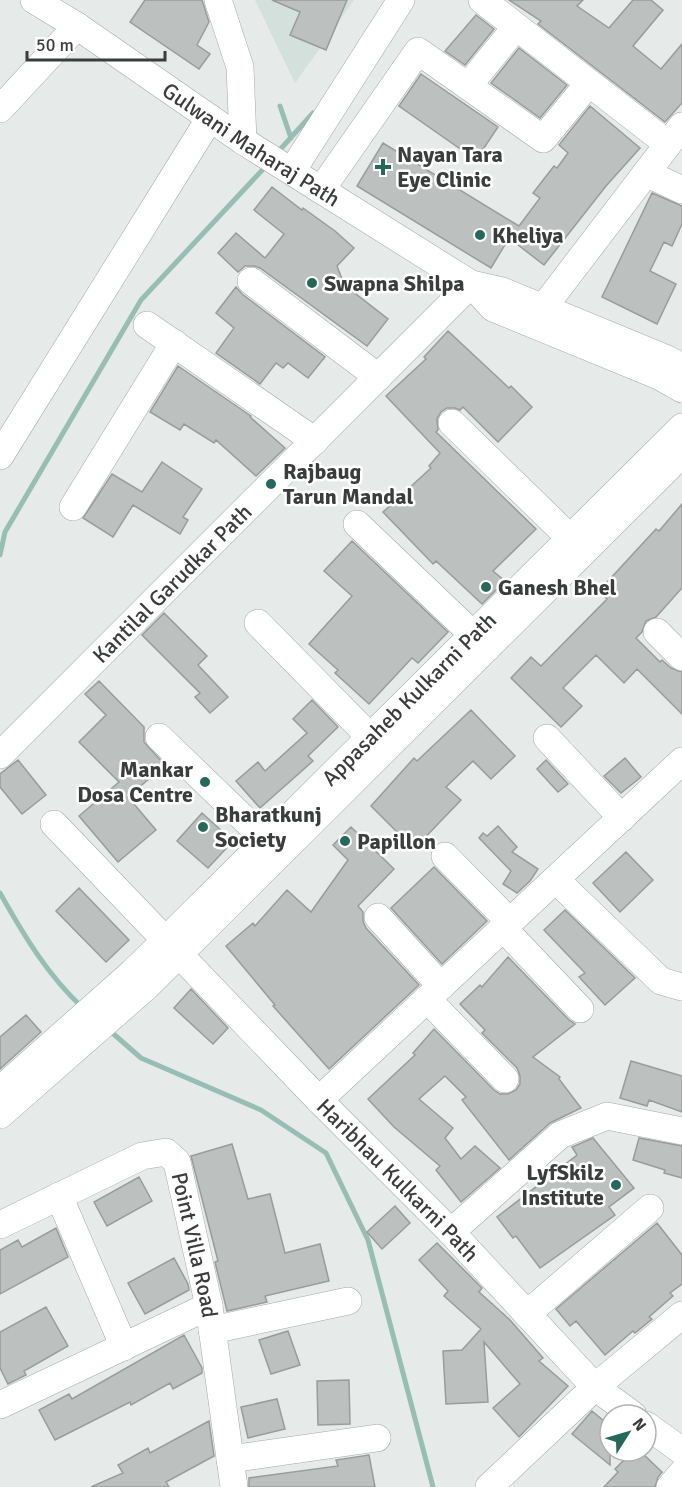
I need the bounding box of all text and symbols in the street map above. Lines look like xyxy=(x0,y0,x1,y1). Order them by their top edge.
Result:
scale bar xyxy=(27,24,165,62)
text: 50 m xyxy=(36,34,74,56)
street label: Gulwani Maharaj Path xyxy=(157,76,345,212)
place label: Nayan Tara Eye Clinic xyxy=(397,141,503,193)
marker: Nayan Tara Eye Clinic xyxy=(374,158,392,176)
place label: Kheliya xyxy=(492,222,564,249)
marker: Kheliya xyxy=(473,228,487,242)
place label: Swapna Shilpa xyxy=(324,270,465,297)
marker: Swapna Shilpa xyxy=(305,276,319,290)
place label: Rajbaug Tarun Mandal xyxy=(283,458,413,510)
marker: Rajbaug Tarun Mandal xyxy=(264,477,278,491)
street label: Kantilal Garudkar Path xyxy=(87,498,257,668)
place label: Ganesh Bhel xyxy=(498,574,617,601)
marker: Ganesh Bhel xyxy=(479,580,493,594)
street label: Appasaheb Kulkarni Path xyxy=(316,606,502,791)
place label: Mankar Dosa Centre xyxy=(77,756,193,808)
marker: Mankar Dosa Centre xyxy=(198,775,212,789)
place label: Bharatkunj Society xyxy=(215,801,322,853)
marker: Bharatkunj Society xyxy=(196,820,210,834)
place label: Papillon xyxy=(357,828,436,855)
marker: Papillon xyxy=(338,834,352,848)
street label: Haribhau Kulkarni Path xyxy=(311,1092,485,1267)
place label: LyfSkilz Institute xyxy=(521,1159,604,1211)
street label: Point Villa Road xyxy=(166,1170,224,1319)
marker: LyfSkilz Institute xyxy=(609,1178,623,1192)
north arrow xyxy=(598,1403,658,1463)
text: N xyxy=(628,1414,651,1435)

